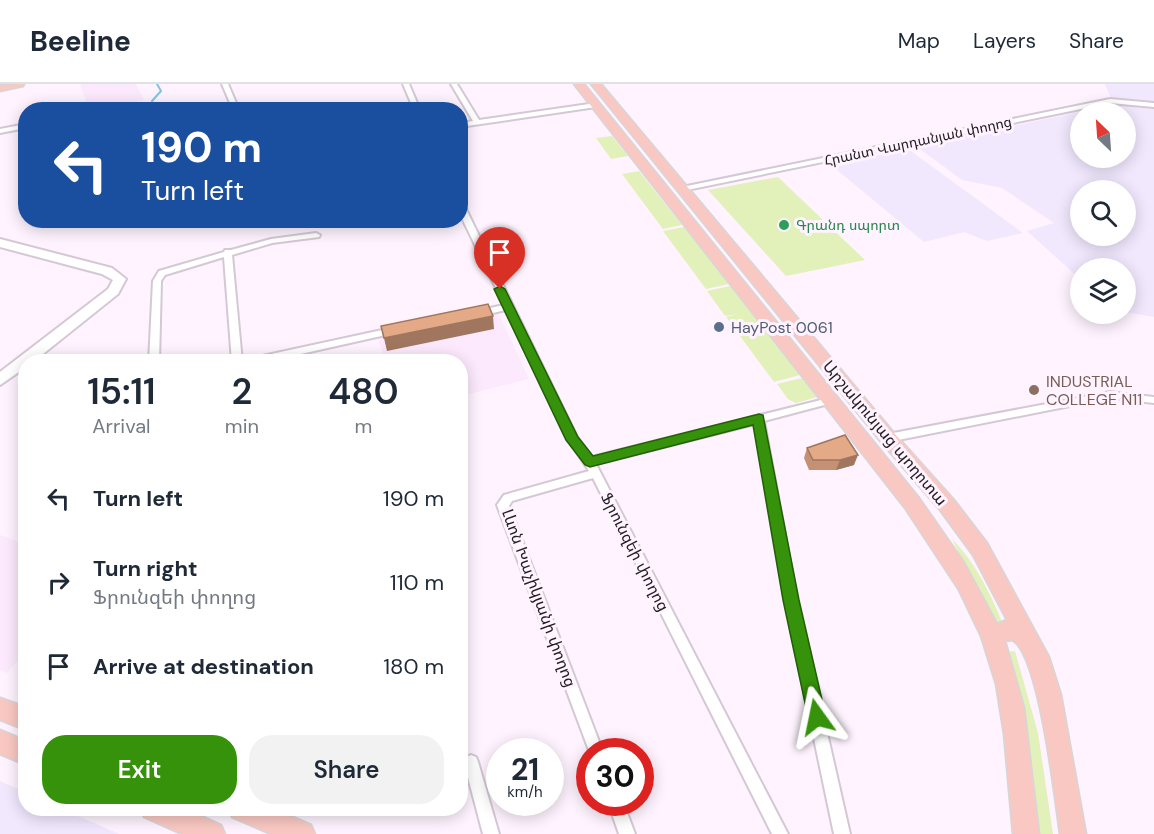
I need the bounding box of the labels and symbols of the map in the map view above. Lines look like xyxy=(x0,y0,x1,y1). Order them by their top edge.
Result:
north arrow xyxy=(1070,102,1136,168)
street label: Հրանտ Վարդանյան փողոց xyxy=(823,112,1013,170)
place label: Գրանդ սպորտ xyxy=(796,216,900,234)
marker: Գրանդ սպորտ xyxy=(777,218,791,232)
pin xyxy=(474,227,525,289)
place label: HayPost 0061 xyxy=(731,317,833,338)
marker: HayPost 0061 xyxy=(712,320,726,334)
street label: Արշակունյաց պողոտա xyxy=(818,356,952,510)
place label: INDUSTRIAL COLLEGE N11 xyxy=(1046,371,1142,410)
marker: INDUSTRIAL COLLEGE N11 xyxy=(1027,383,1041,397)
street label: Ֆրունզեի փողոց xyxy=(596,489,674,615)
street label: Լևոն Խաչիկյանի փողոց xyxy=(497,506,581,690)
position arrow xyxy=(785,685,849,749)
speed limit sign: 30 xyxy=(576,738,654,816)

